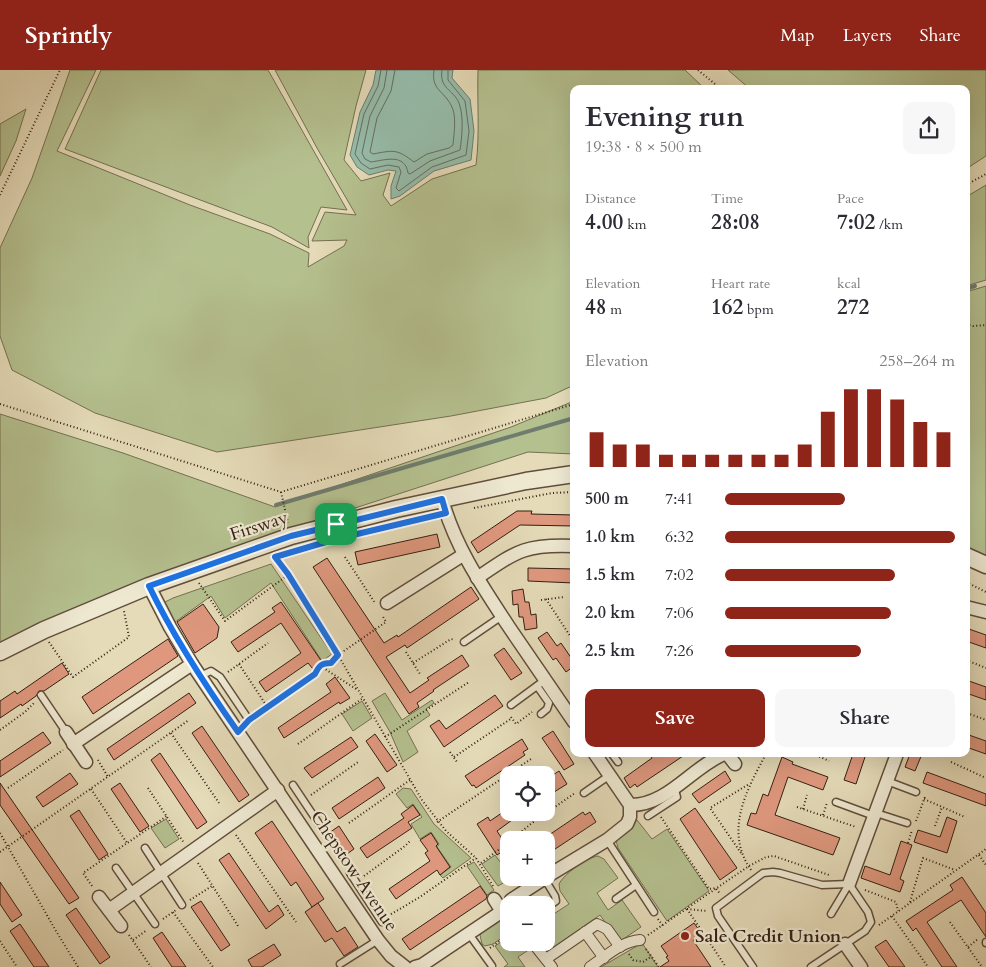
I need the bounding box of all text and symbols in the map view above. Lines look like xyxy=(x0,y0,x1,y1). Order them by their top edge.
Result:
text: Sprintly xyxy=(25,19,112,52)
text: Map xyxy=(780,23,815,48)
text: Layers xyxy=(843,23,892,48)
text: Share xyxy=(920,23,961,48)
text: Evening run xyxy=(585,98,744,136)
button: share xyxy=(903,102,955,154)
text: 19:38 · 8 × 500 m xyxy=(585,136,702,158)
text: Distance xyxy=(585,189,636,208)
text: Time xyxy=(711,189,743,208)
text: Pace xyxy=(837,189,864,208)
text: 4.00 xyxy=(585,208,623,237)
text: 28:08 xyxy=(711,208,760,237)
text: 7:02 xyxy=(837,208,875,237)
text: km xyxy=(623,215,646,234)
text: /km xyxy=(875,215,903,234)
text: Elevation xyxy=(585,274,641,293)
text: Heart rate xyxy=(711,274,770,293)
text: kcal xyxy=(837,274,861,293)
text: 48 xyxy=(585,293,607,322)
text: 162 xyxy=(711,293,743,322)
text: 272 xyxy=(837,293,869,322)
text: m xyxy=(607,300,622,319)
text: bpm xyxy=(743,300,774,319)
text: Elevation xyxy=(585,350,649,372)
text: 258–264 m xyxy=(879,350,955,372)
text: 500 m xyxy=(585,488,629,510)
text: 7:41 xyxy=(665,488,694,510)
pin xyxy=(315,503,357,545)
street label: Firsway xyxy=(227,505,292,547)
icon: arrive xyxy=(322,510,350,538)
text: 1.0 km xyxy=(585,526,635,548)
text: 6:32 xyxy=(665,526,694,548)
text: 1.5 km xyxy=(585,564,635,586)
text: 7:02 xyxy=(665,564,694,586)
text: 2.0 km xyxy=(585,602,635,624)
text: 7:06 xyxy=(665,602,694,624)
text: 2.5 km xyxy=(585,640,635,662)
text: 7:26 xyxy=(665,640,694,662)
button: Save xyxy=(585,689,765,747)
button: Share xyxy=(775,689,955,747)
map controls xyxy=(500,766,555,951)
button: locate xyxy=(500,766,555,821)
street label: Chepstow Avenue xyxy=(304,806,404,936)
button: + xyxy=(500,831,555,886)
button: − xyxy=(500,896,555,951)
place label: Sale Credit Union xyxy=(695,924,842,949)
marker: Sale Credit Union xyxy=(679,930,691,942)

